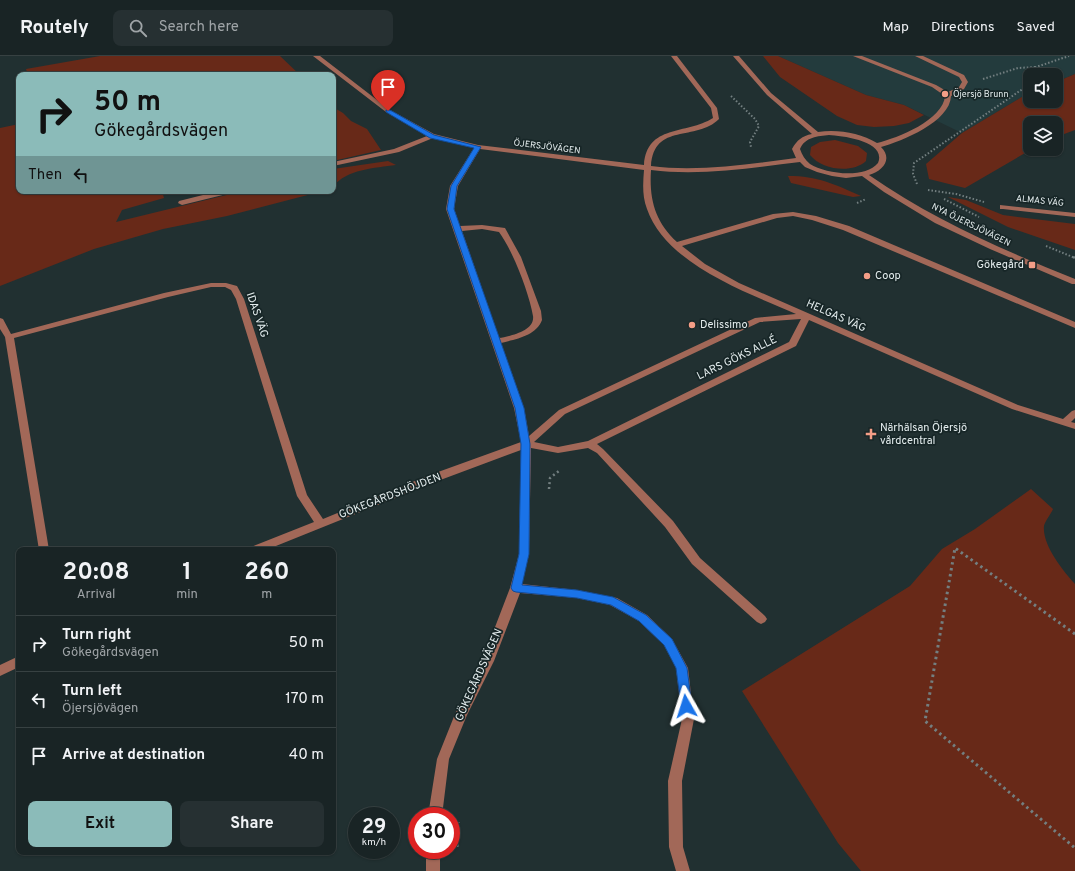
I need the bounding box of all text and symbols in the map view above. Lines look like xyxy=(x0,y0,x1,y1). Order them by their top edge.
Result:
search box xyxy=(113,10,393,46)
text: Routely xyxy=(20,16,89,40)
icon: search xyxy=(127,17,149,39)
text: Search here xyxy=(159,18,239,37)
text: Map xyxy=(883,19,909,36)
text: Directions xyxy=(931,19,995,36)
text: Saved xyxy=(1017,19,1055,36)
map controls xyxy=(1023,68,1063,156)
button: sound xyxy=(1023,68,1063,108)
pin xyxy=(371,70,405,111)
icon: arrive xyxy=(377,76,399,98)
text: 50 m xyxy=(94,85,161,121)
icon: right xyxy=(28,88,80,140)
place label: Öjersjö Brunn xyxy=(953,88,1009,100)
marker: Öjersjö Brunn xyxy=(940,89,950,99)
button: layers xyxy=(1023,116,1063,156)
text: Gökegårdsvägen xyxy=(94,120,228,143)
street label: ÖJERSJÖVÄGEN xyxy=(513,136,581,157)
icon: left xyxy=(70,164,92,186)
text: Then xyxy=(28,166,62,185)
street label: ALMAS VÄG xyxy=(1016,192,1065,209)
street label: NYA ÖJERSJÖVÄGEN xyxy=(930,200,1013,249)
place label: Gökegård xyxy=(977,258,1024,272)
marker: Gökegård xyxy=(1027,260,1037,270)
place label: Coop xyxy=(875,269,901,283)
marker: Coop xyxy=(862,271,872,281)
street label: IDAS VÄG xyxy=(243,290,272,339)
street label: HELGAS VÄG xyxy=(804,296,869,335)
place label: Delissimo xyxy=(700,318,748,332)
marker: Delissimo xyxy=(687,320,697,330)
street label: LARS GÖKS ALLÉ xyxy=(694,332,779,383)
place label: Närhälsan Öjersjö vårdcentral xyxy=(880,420,967,448)
marker: Närhälsan Öjersjö vårdcentral xyxy=(865,428,877,440)
street label: GÖKEGÅRDSHÖJDEN xyxy=(337,469,443,522)
text: 20:08 xyxy=(62,558,130,588)
text: 1 xyxy=(182,558,192,588)
text: 260 xyxy=(244,558,289,588)
text: Arrival xyxy=(77,587,115,603)
text: min xyxy=(176,587,198,603)
text: m xyxy=(261,587,272,603)
text: Turn right xyxy=(62,626,131,645)
street label: GÖKEGÅRDSVÄGEN xyxy=(451,626,506,723)
icon: right xyxy=(28,633,50,655)
text: 50 m xyxy=(289,634,324,653)
text: Gökegårdsvägen xyxy=(62,645,159,661)
text: Turn left xyxy=(62,682,122,701)
position arrow xyxy=(665,685,707,727)
icon: left xyxy=(28,689,50,711)
text: 170 m xyxy=(285,690,324,709)
text: Öjersjövägen xyxy=(62,701,138,717)
icon: arrive xyxy=(28,745,50,767)
text: Arrive at destination xyxy=(62,746,205,765)
text: 40 m xyxy=(289,746,324,765)
button: Exit xyxy=(28,801,172,847)
button: Share xyxy=(180,801,324,847)
speed limit sign: 30 xyxy=(408,807,460,859)
text: 29 xyxy=(362,815,386,841)
text: km/h xyxy=(362,836,386,849)

